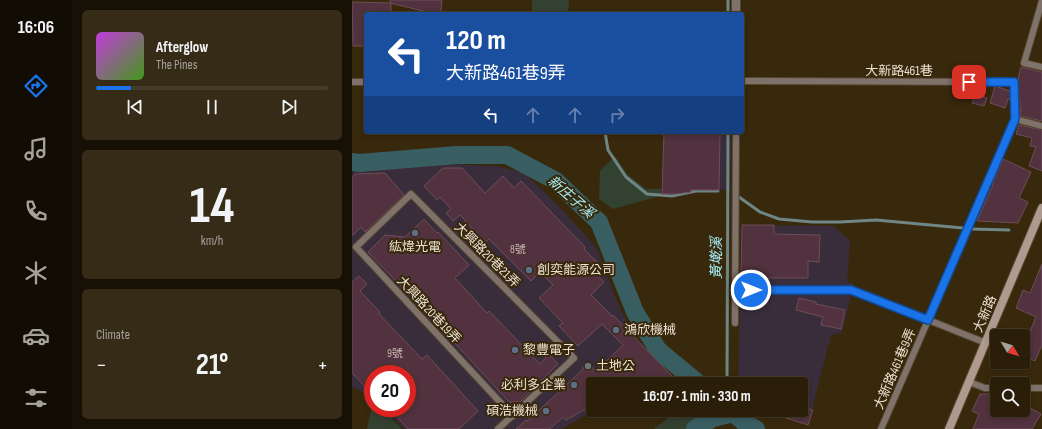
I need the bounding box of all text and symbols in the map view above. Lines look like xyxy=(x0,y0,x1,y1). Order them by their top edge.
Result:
text: 16:06 xyxy=(18,17,54,38)
text: 120 m xyxy=(446,24,506,57)
icon: left xyxy=(380,28,432,80)
text: Afterglow xyxy=(156,38,208,57)
text: The Pines xyxy=(156,57,197,73)
text: 大新路461巷9弄 xyxy=(446,63,566,84)
street label: 大新路461巷 xyxy=(865,63,933,79)
pin xyxy=(952,65,986,99)
icon: arrive xyxy=(958,71,980,93)
icon: directions xyxy=(22,72,50,100)
icon: previous xyxy=(124,96,146,118)
icon: pause xyxy=(201,96,223,118)
icon: next xyxy=(278,96,300,118)
icon: left xyxy=(480,104,502,126)
icon: ahead xyxy=(522,104,544,126)
icon: ahead xyxy=(564,104,586,126)
icon: right xyxy=(606,104,628,126)
icon: music xyxy=(22,135,50,163)
water label: 新庄子溪 xyxy=(544,172,599,223)
text: 14 xyxy=(190,175,235,238)
icon: phone xyxy=(22,197,50,225)
street label: 大興路20巷21弄 xyxy=(451,219,523,291)
marker: 紘煒光電 xyxy=(410,228,420,238)
text: km/h xyxy=(201,233,223,249)
water label: 黃墘溪 xyxy=(708,235,725,279)
place label: 紘煒光電 xyxy=(389,239,441,255)
house number: 8號 xyxy=(510,243,526,256)
icon: climate xyxy=(22,259,50,287)
place label: 創奕能源公司 xyxy=(537,262,615,278)
marker: 創奕能源公司 xyxy=(524,265,534,275)
position arrow xyxy=(730,269,772,311)
street label: 大興路20巷19弄 xyxy=(394,273,464,347)
street label: 大新路 xyxy=(970,293,1000,335)
icon: car xyxy=(22,322,50,350)
place label: 鴻欣機械 xyxy=(624,322,676,338)
marker: 鴻欣機械 xyxy=(611,325,621,335)
street label: 大新路461巷9弄 xyxy=(871,326,919,412)
text: Climate xyxy=(96,327,130,343)
north arrow xyxy=(990,329,1030,369)
map controls xyxy=(990,329,1030,417)
place label: 黎豐電子 xyxy=(523,342,575,358)
marker: 黎豐電子 xyxy=(510,345,520,355)
text: 21° xyxy=(196,347,228,383)
house number: 9號 xyxy=(387,347,403,360)
text: − xyxy=(96,352,107,379)
text: + xyxy=(317,352,328,379)
place label: 土地公 xyxy=(596,358,635,374)
marker: 土地公 xyxy=(583,361,593,371)
speed limit sign: 20 xyxy=(364,365,416,417)
place label: 必利多企業 xyxy=(501,377,566,393)
button: search xyxy=(990,377,1030,417)
marker: 必利多企業 xyxy=(569,380,579,390)
icon: filters xyxy=(22,384,50,412)
text: 16:07 · 1 min · 330 m xyxy=(643,387,751,406)
place label: 碩浩機械 xyxy=(486,403,538,419)
marker: 碩浩機械 xyxy=(541,406,551,416)

